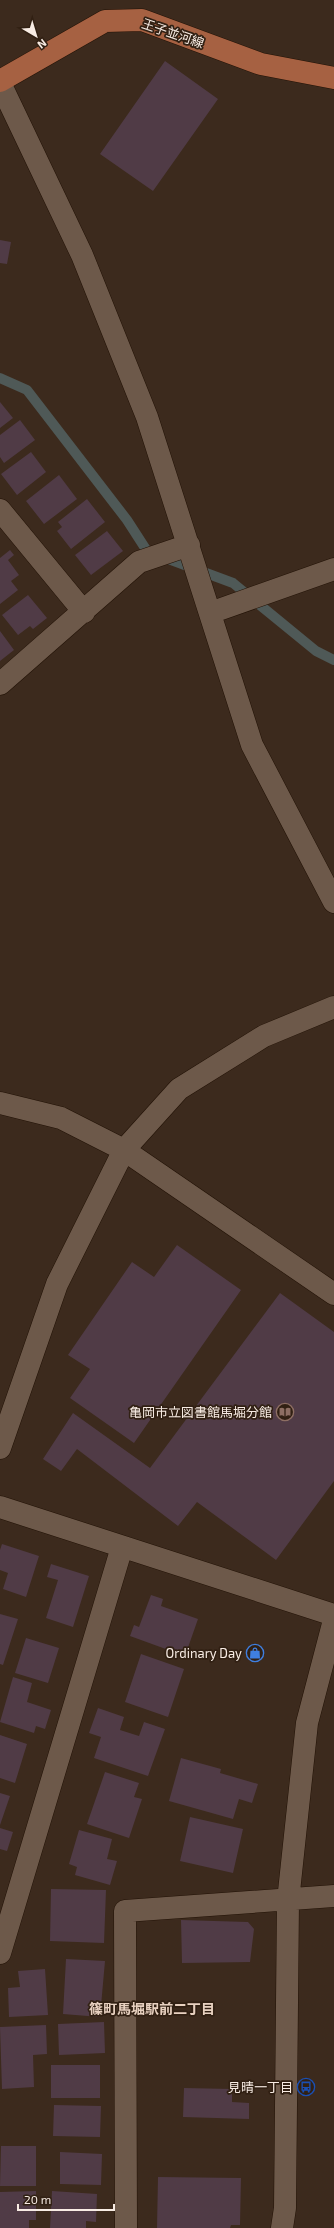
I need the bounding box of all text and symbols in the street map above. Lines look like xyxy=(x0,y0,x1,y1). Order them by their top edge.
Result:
street label: 王子並河線 xyxy=(140,15,206,51)
north arrow xyxy=(16,16,56,56)
text: N xyxy=(35,37,50,52)
library icon: 亀岡市立図書館馬堀分館 xyxy=(275,1402,295,1422)
place label: 亀岡市立図書館馬堀分館 xyxy=(129,1404,272,1420)
shop icon: Ordinary Day xyxy=(245,1643,265,1663)
place label: Ordinary Day xyxy=(166,1645,242,1661)
district label: 篠町馬堀駅前二丁目 xyxy=(89,2000,215,2017)
bus stop icon: 見晴一丁目 xyxy=(296,2077,316,2097)
place label: 見晴一丁目 xyxy=(228,2079,293,2095)
scale bar xyxy=(18,2186,114,2212)
text: 20 m xyxy=(24,2192,51,2206)

